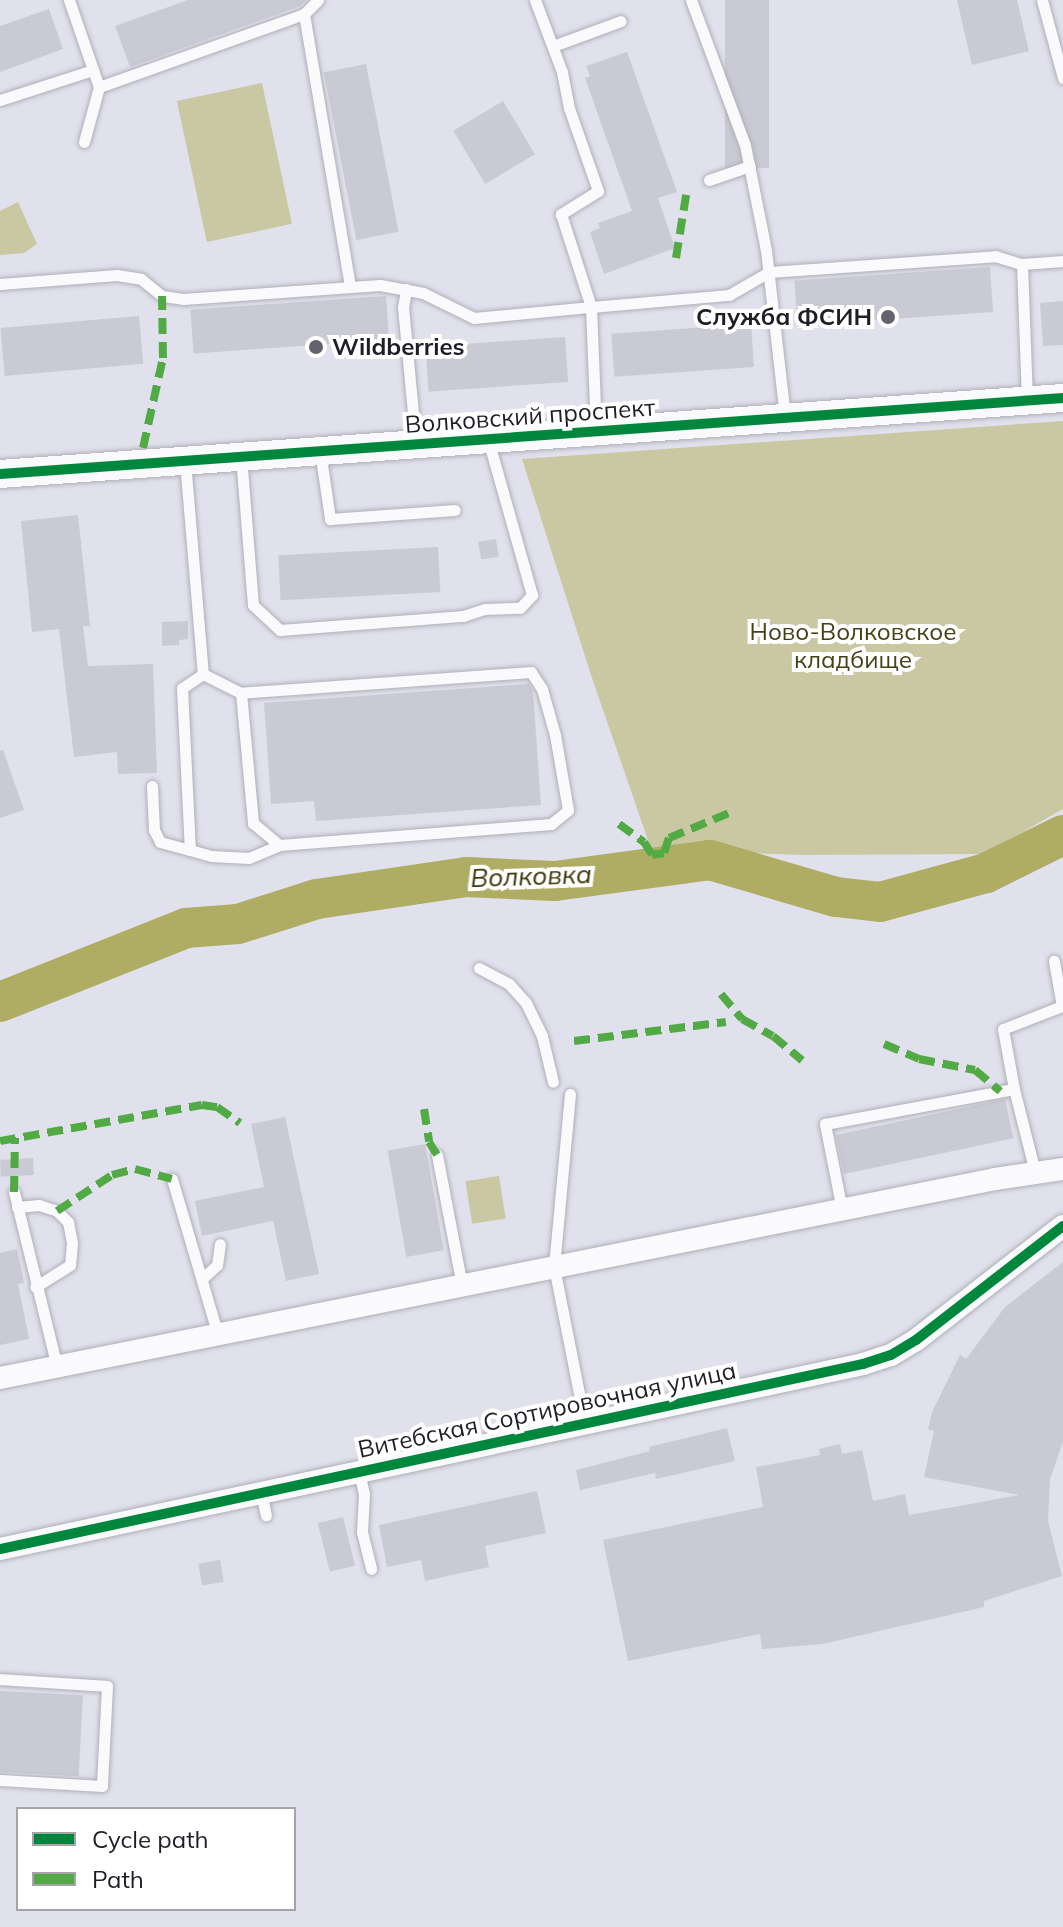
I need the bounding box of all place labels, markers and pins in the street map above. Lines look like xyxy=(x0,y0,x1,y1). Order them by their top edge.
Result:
place label: Служба ФСИН xyxy=(696,303,872,331)
marker: Служба ФСИН xyxy=(879,308,897,326)
place label: Wildberries xyxy=(332,333,465,361)
marker: Wildberries xyxy=(307,338,325,356)

